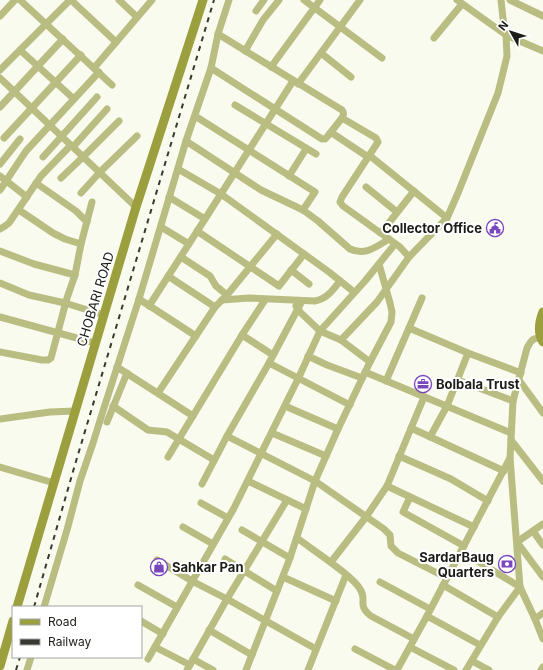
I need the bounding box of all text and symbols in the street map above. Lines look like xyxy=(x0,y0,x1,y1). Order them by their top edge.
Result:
north arrow xyxy=(491,12,531,52)
text: N xyxy=(495,18,511,33)
public building icon: Collector Office xyxy=(485,218,505,238)
place label: Collector Office xyxy=(382,220,482,236)
street label: CHOBARI ROAD xyxy=(73,250,117,348)
office icon: Bolbala Trust xyxy=(413,374,433,394)
place label: Bolbala Trust xyxy=(436,376,520,392)
place label: SardarBaug Quarters xyxy=(419,549,494,580)
bank icon: SardarBaug Quarters xyxy=(497,554,517,574)
shop icon: Sahkar Pan xyxy=(149,557,169,577)
place label: Sahkar Pan xyxy=(172,559,244,575)
legend xyxy=(12,606,142,658)
text: Road xyxy=(48,614,77,629)
text: Railway xyxy=(48,634,92,649)

